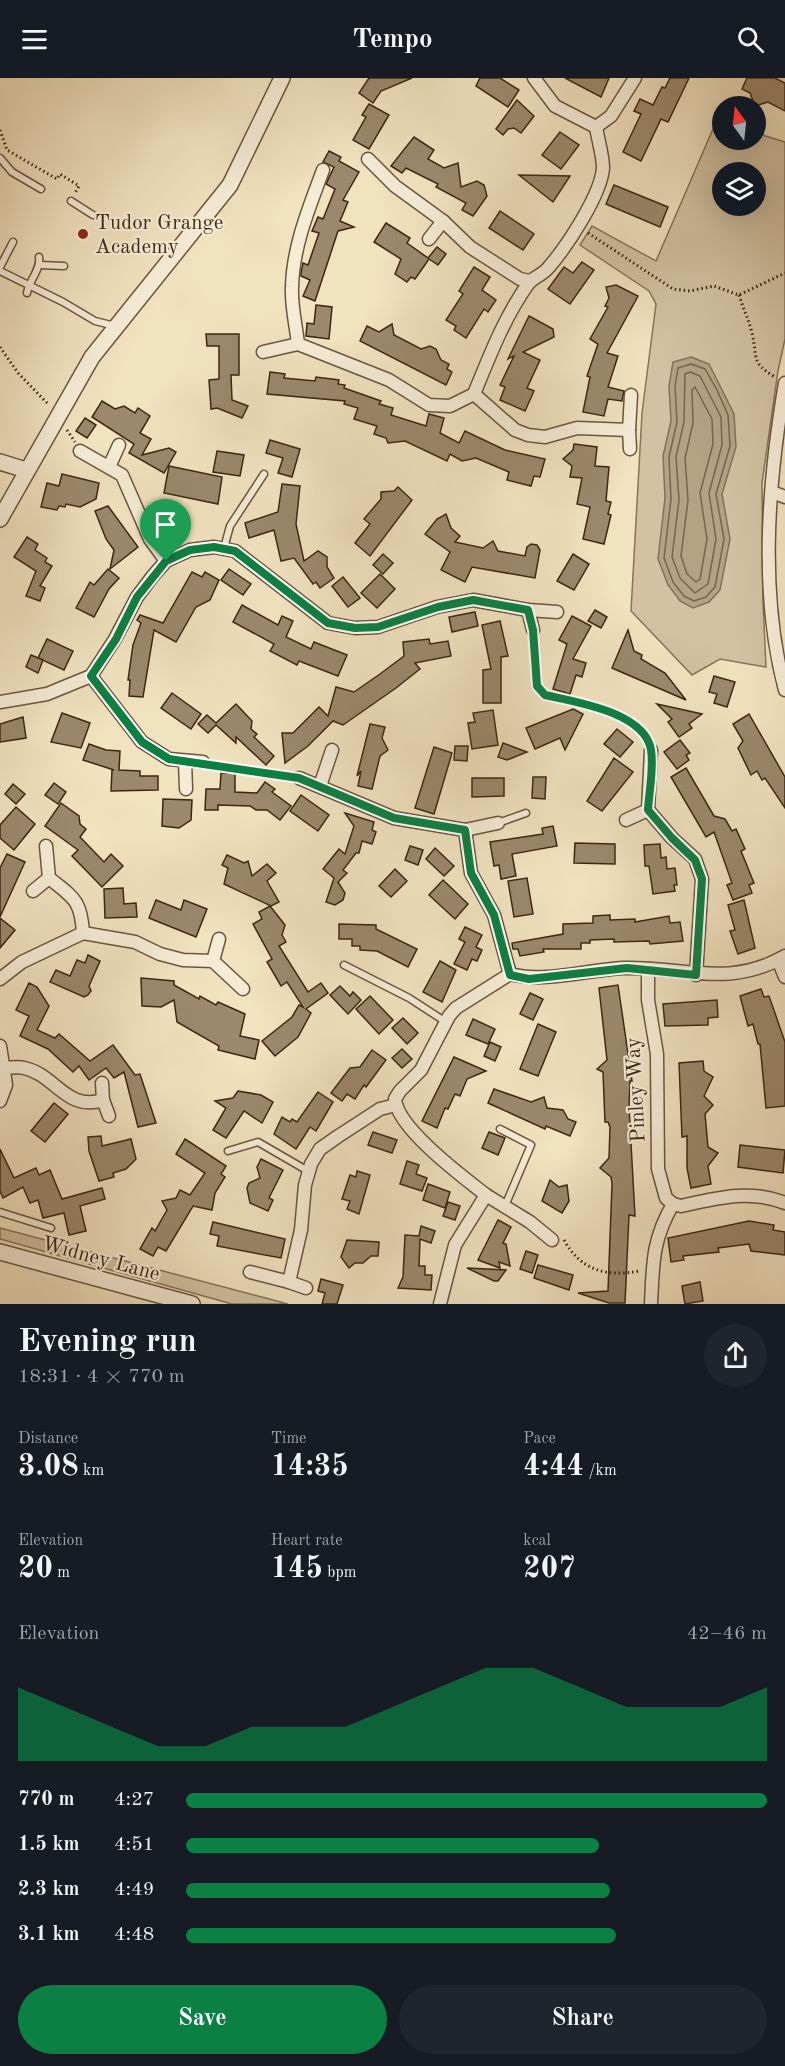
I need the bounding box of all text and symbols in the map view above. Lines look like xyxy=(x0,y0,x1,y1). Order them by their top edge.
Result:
icon: menu xyxy=(18,23,51,56)
icon: search xyxy=(734,23,767,56)
text: Tempo xyxy=(352,26,433,53)
north arrow xyxy=(712,96,766,150)
map controls xyxy=(712,96,766,216)
button: layers xyxy=(712,162,766,216)
place label: Tudor Grange Academy xyxy=(95,213,224,258)
marker: Tudor Grange Academy xyxy=(76,227,90,241)
pin xyxy=(140,499,191,561)
icon: arrive xyxy=(149,508,182,541)
street label: Pinley Way xyxy=(623,1037,650,1143)
street label: Widney Lane xyxy=(39,1234,162,1285)
button: share xyxy=(704,1324,767,1387)
text: Evening run xyxy=(18,1326,197,1359)
text: 18:31 · 4 × 770 m xyxy=(18,1367,185,1387)
text: Distance xyxy=(18,1431,78,1447)
text: Time xyxy=(271,1431,306,1447)
text: Pace xyxy=(523,1431,556,1447)
text: 3.08 xyxy=(18,1452,79,1482)
text: 14:35 xyxy=(271,1452,349,1482)
text: 4:44 xyxy=(523,1452,584,1482)
text: km xyxy=(79,1463,104,1479)
text: /km xyxy=(584,1463,617,1479)
text: Elevation xyxy=(18,1533,83,1549)
text: Heart rate xyxy=(271,1533,343,1549)
text: kcal xyxy=(523,1533,551,1549)
text: 20 xyxy=(18,1554,53,1584)
text: 145 xyxy=(271,1554,323,1584)
text: 207 xyxy=(523,1554,576,1584)
text: m xyxy=(53,1565,70,1581)
text: bpm xyxy=(323,1565,357,1581)
text: Elevation xyxy=(18,1624,99,1644)
text: 42–46 m xyxy=(687,1624,767,1644)
text: 770 m xyxy=(18,1790,74,1810)
text: 4:27 xyxy=(114,1790,154,1810)
text: 1.5 km xyxy=(18,1835,80,1855)
text: 4:51 xyxy=(114,1835,154,1855)
text: 2.3 km xyxy=(18,1880,80,1900)
text: 4:49 xyxy=(114,1880,154,1900)
text: 3.1 km xyxy=(18,1925,80,1945)
text: 4:48 xyxy=(114,1925,154,1945)
button: Save xyxy=(18,1985,387,2054)
button: Share xyxy=(399,1985,767,2054)

